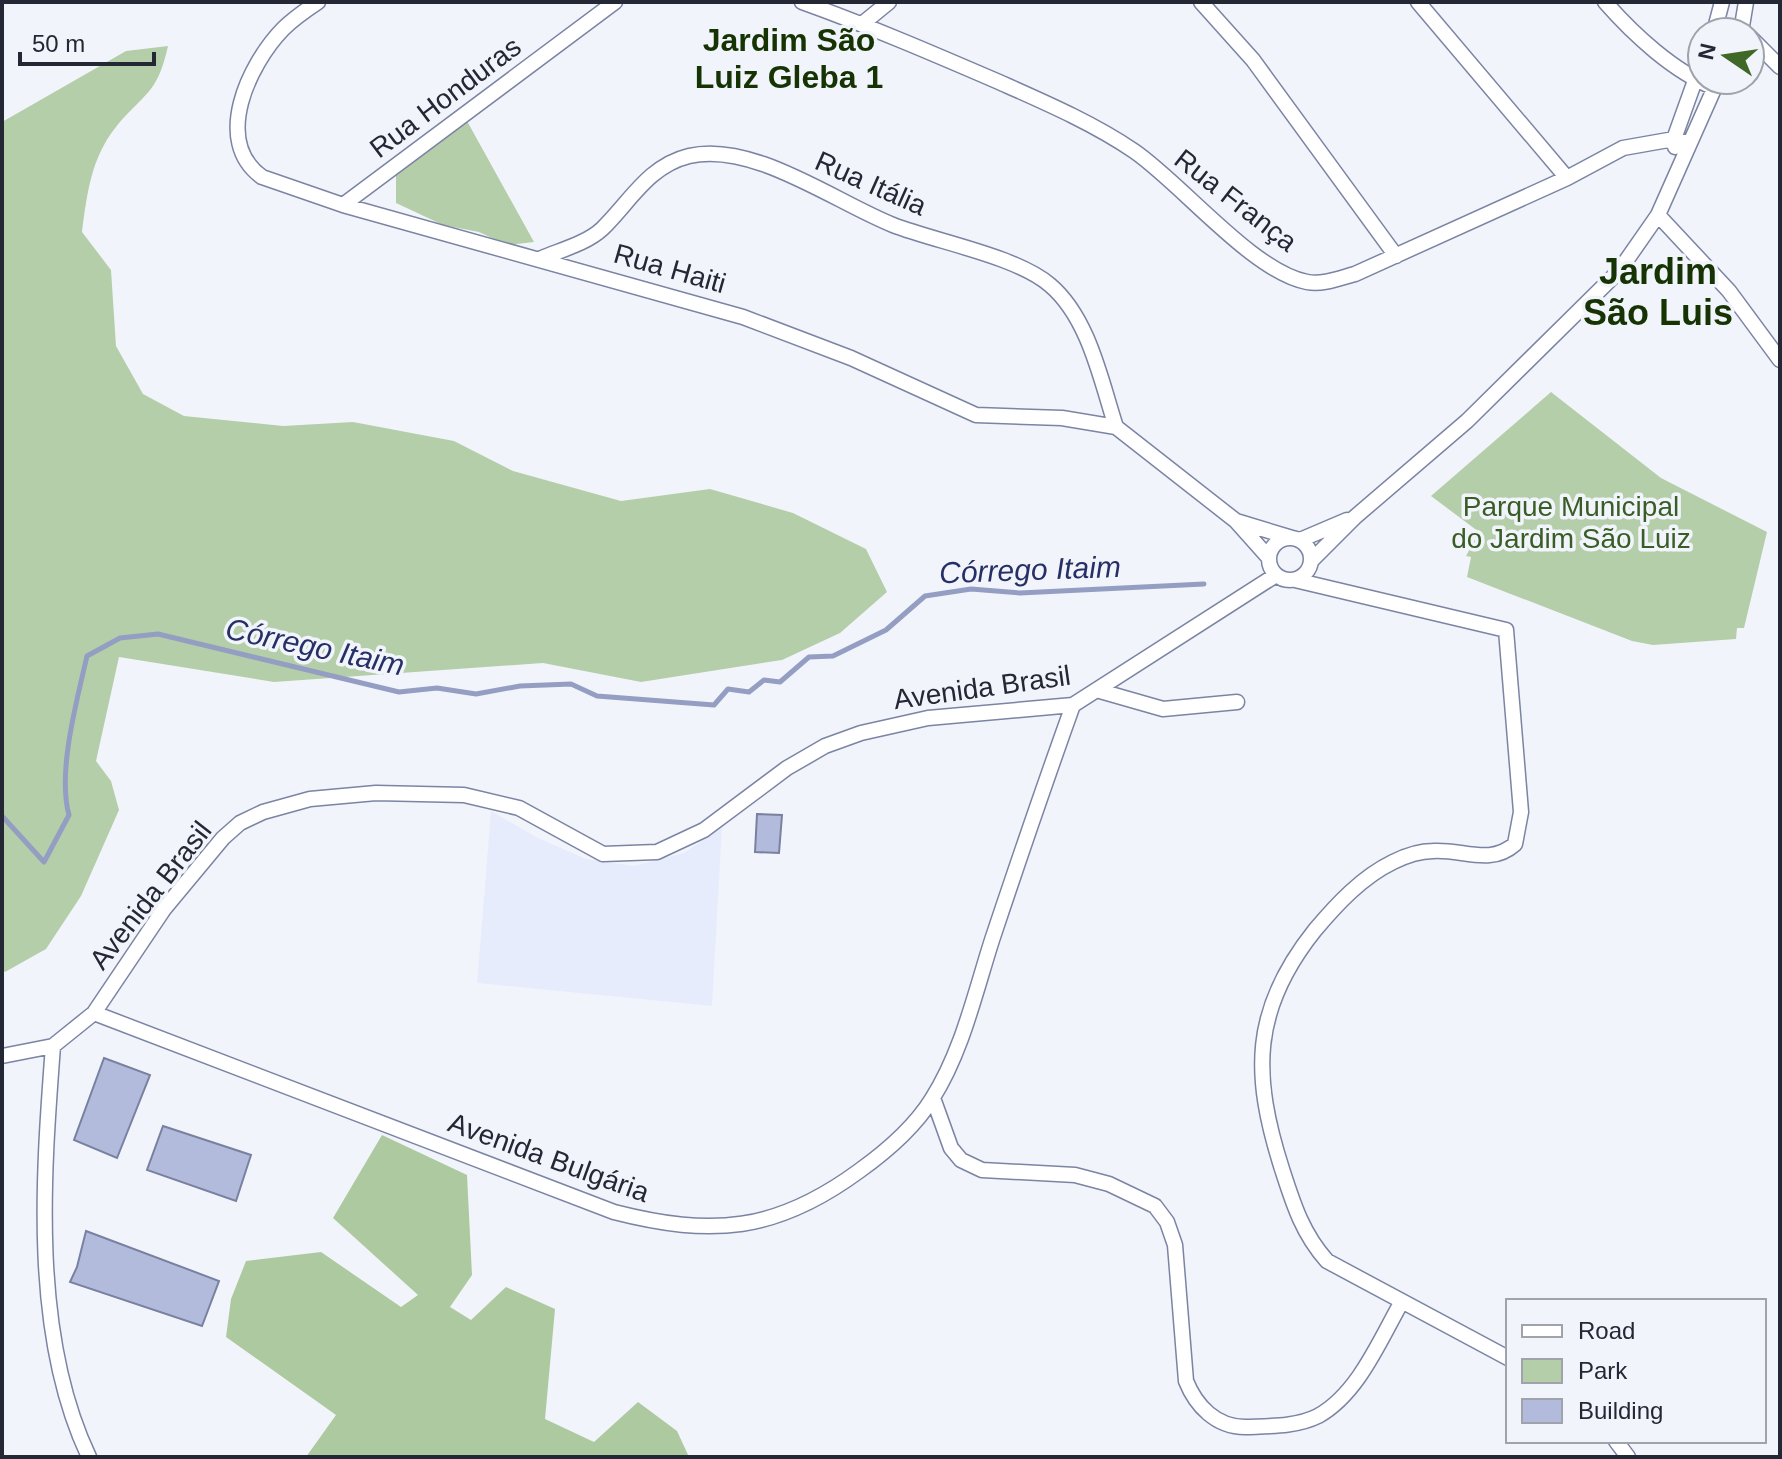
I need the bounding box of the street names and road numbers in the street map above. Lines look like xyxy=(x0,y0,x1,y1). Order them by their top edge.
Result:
street label: Rua Honduras xyxy=(364,31,527,164)
street label: Rua França xyxy=(1169,143,1303,258)
street label: Rua Itália xyxy=(810,145,932,222)
street label: Rua Haiti xyxy=(610,238,729,299)
street label: Avenida Brasil xyxy=(892,660,1073,715)
street label: Avenida Brasil xyxy=(83,815,218,975)
street label: Avenida Bulgária xyxy=(444,1107,654,1208)

